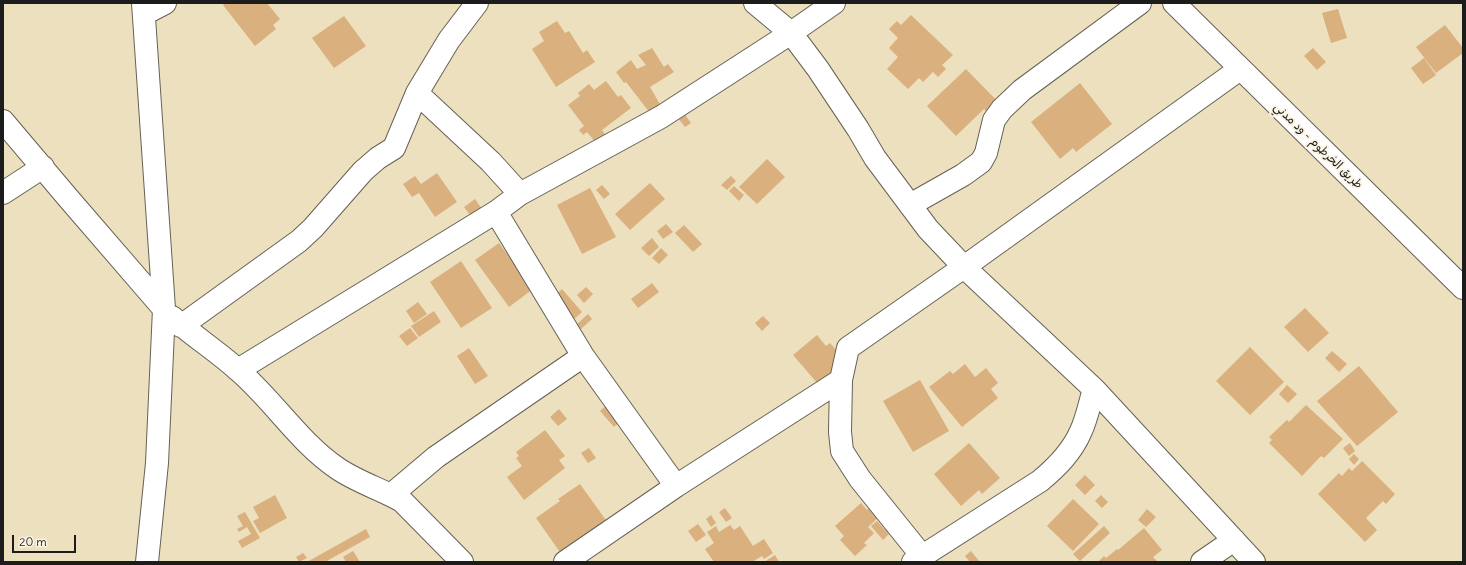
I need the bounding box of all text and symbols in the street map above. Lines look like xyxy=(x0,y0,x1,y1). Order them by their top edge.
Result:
street label: طريق الخرطوم - ود مدني xyxy=(1271,100,1365,192)
scale bar xyxy=(14,527,78,553)
text: 20 m xyxy=(19,534,47,549)

